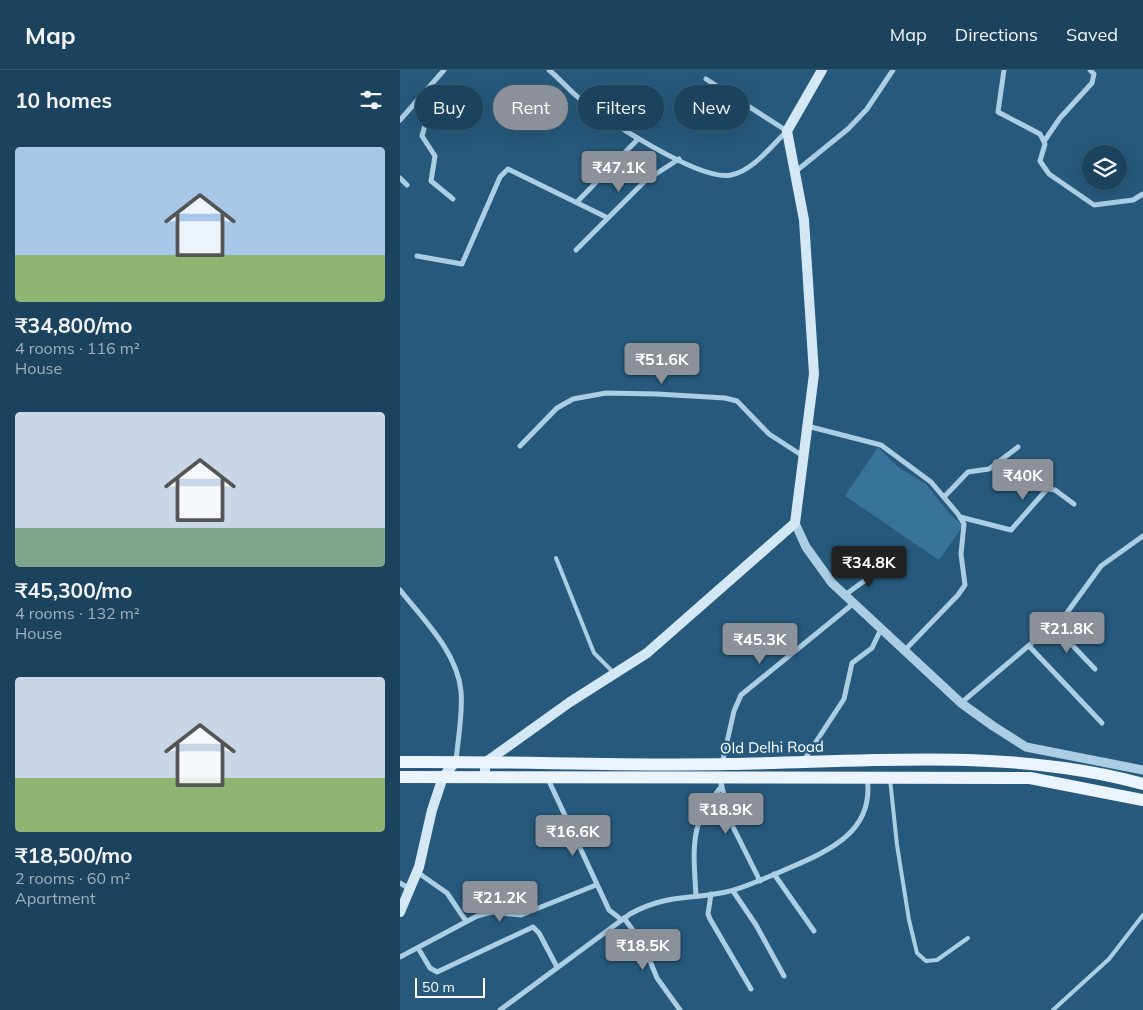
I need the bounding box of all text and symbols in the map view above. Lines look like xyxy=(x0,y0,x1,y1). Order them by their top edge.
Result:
text: Map xyxy=(25,20,76,50)
text: Map xyxy=(890,23,927,46)
text: Directions xyxy=(955,23,1038,46)
text: Saved xyxy=(1066,23,1118,46)
chip: Buy xyxy=(415,85,483,130)
chip: Rent xyxy=(493,85,568,130)
chip: Filters xyxy=(578,85,664,130)
chip: New xyxy=(674,85,749,130)
icon: filters xyxy=(357,86,385,114)
text: 10 homes xyxy=(15,87,112,113)
map controls xyxy=(1082,145,1127,190)
button: layers xyxy=(1082,145,1127,190)
pin: ₹47.1K xyxy=(578,150,660,193)
text: ₹47.1K xyxy=(592,157,646,177)
icon: home xyxy=(155,180,245,270)
text: ₹34,800/mo xyxy=(15,312,133,338)
text: 4 rooms · 116 m² xyxy=(15,338,140,358)
pin: ₹51.6K xyxy=(621,342,703,385)
text: ₹51.6K xyxy=(635,349,689,369)
text: House xyxy=(15,358,62,378)
icon: home xyxy=(155,445,245,535)
pin: ₹40K xyxy=(993,458,1053,501)
text: ₹40K xyxy=(1003,465,1043,485)
pin: ₹34.8K xyxy=(828,546,910,588)
text: ₹34.8K xyxy=(842,552,896,572)
text: ₹45,300/mo xyxy=(15,577,133,603)
text: 4 rooms · 132 m² xyxy=(15,603,140,623)
pin: ₹21.8K xyxy=(1026,612,1108,654)
text: ₹21.8K xyxy=(1040,618,1094,638)
pin: ₹45.3K xyxy=(719,622,801,665)
text: House xyxy=(15,623,62,643)
text: ₹45.3K xyxy=(733,629,787,649)
icon: home xyxy=(155,710,245,800)
street label: Old Delhi Road xyxy=(720,737,824,757)
pin: ₹18.9K xyxy=(685,792,767,835)
text: ₹18.9K xyxy=(699,799,753,819)
pin: ₹16.6K xyxy=(532,814,614,857)
text: ₹16.6K xyxy=(546,821,600,841)
text: ₹18,500/mo xyxy=(15,842,133,868)
text: 2 rooms · 60 m² xyxy=(15,868,130,888)
pin: ₹21.2K xyxy=(459,880,541,923)
text: ₹21.2K xyxy=(473,887,527,907)
text: Apartment xyxy=(15,888,96,908)
pin: ₹18.5K xyxy=(602,928,684,971)
text: ₹18.5K xyxy=(616,935,670,955)
scale bar xyxy=(415,975,485,998)
text: 50 m xyxy=(422,978,455,996)

